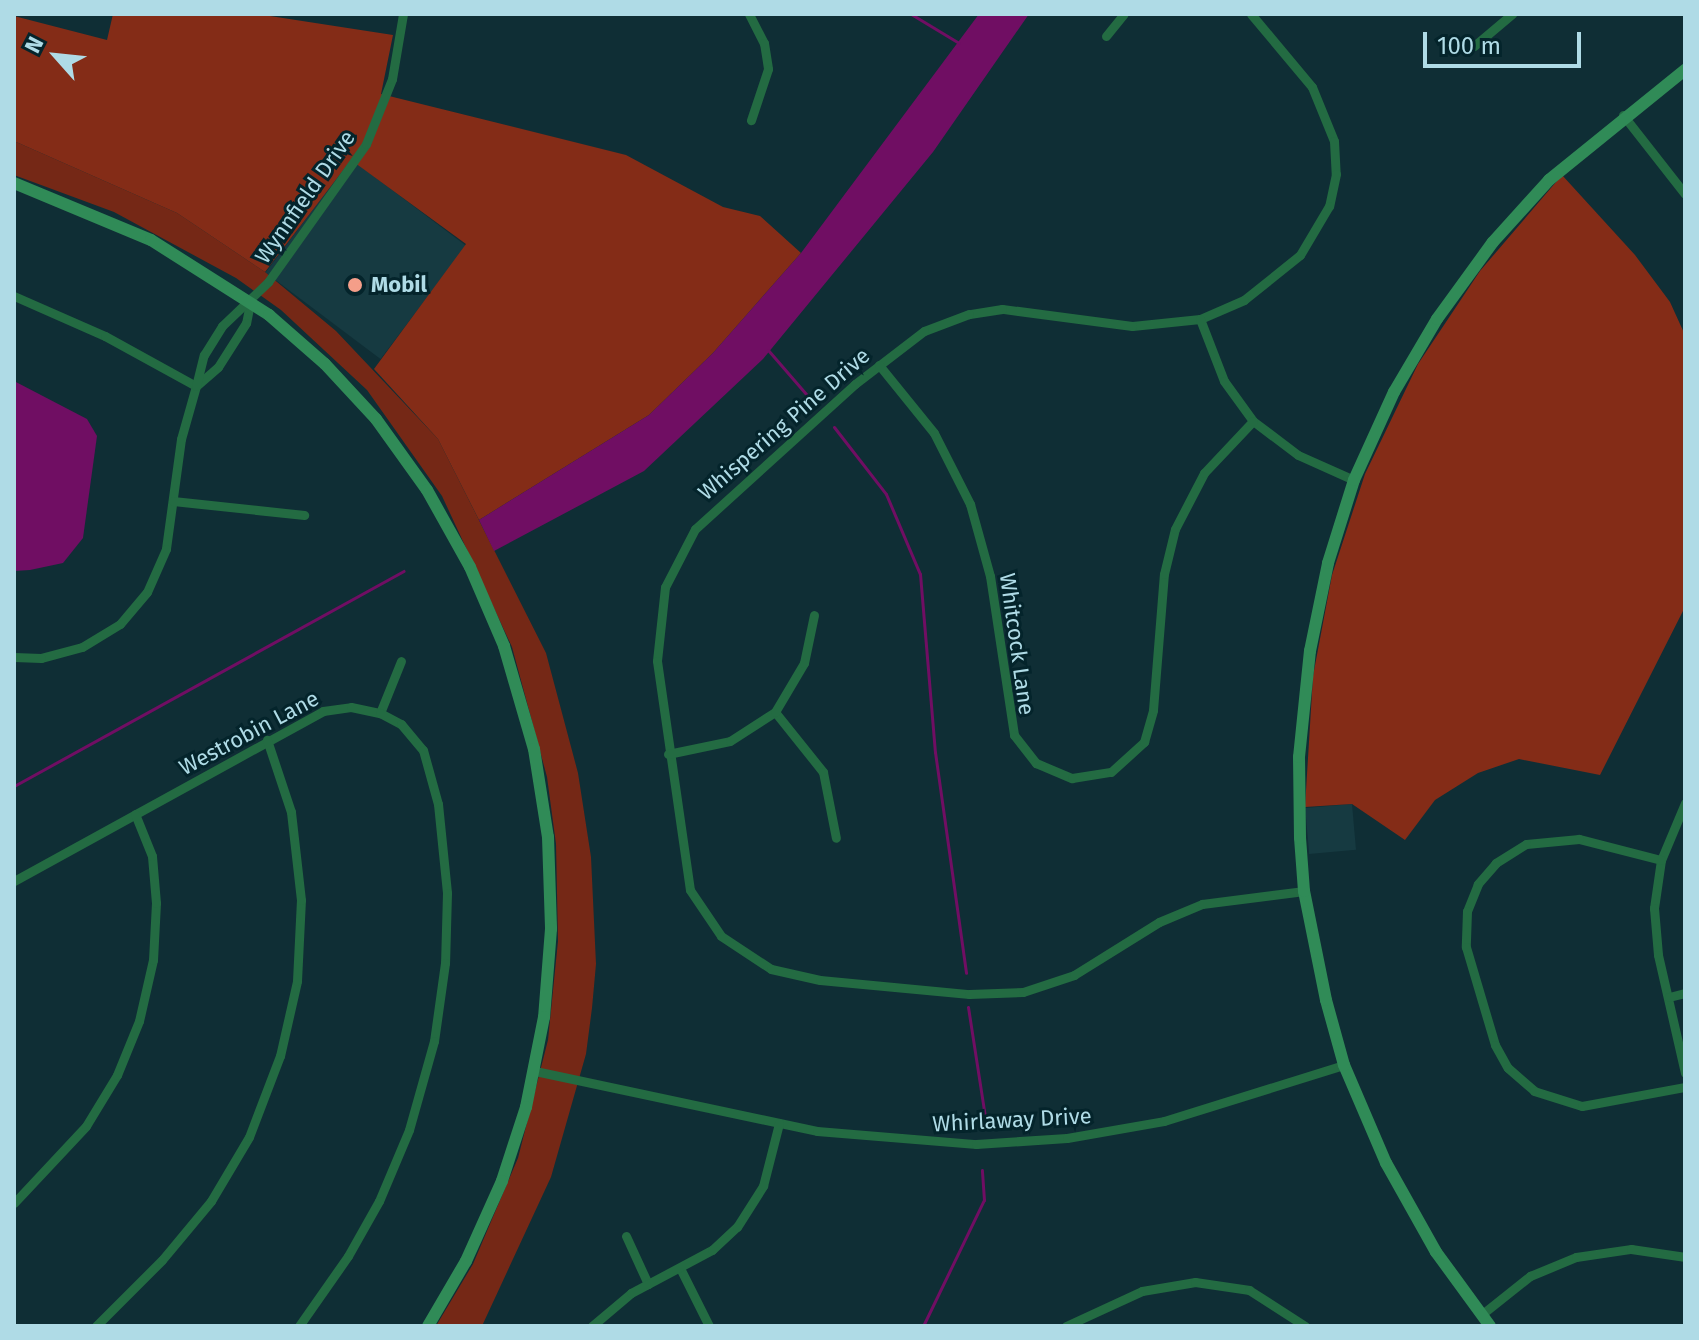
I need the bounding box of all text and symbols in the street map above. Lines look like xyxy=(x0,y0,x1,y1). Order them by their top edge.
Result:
north arrow xyxy=(16,16,96,96)
scale bar xyxy=(1427,16,1585,66)
text: N xyxy=(19,32,50,58)
text: 100 m xyxy=(1437,32,1501,60)
street label: Wynnfield Drive xyxy=(249,125,361,269)
place label: Mobil xyxy=(371,272,427,298)
marker: Mobil xyxy=(346,276,364,294)
street label: Whispering Pine Drive xyxy=(693,342,875,506)
street label: Whitcock Lane xyxy=(994,571,1040,717)
street label: Westrobin Lane xyxy=(175,685,323,781)
street label: Whirlaway Drive xyxy=(932,1103,1092,1137)

